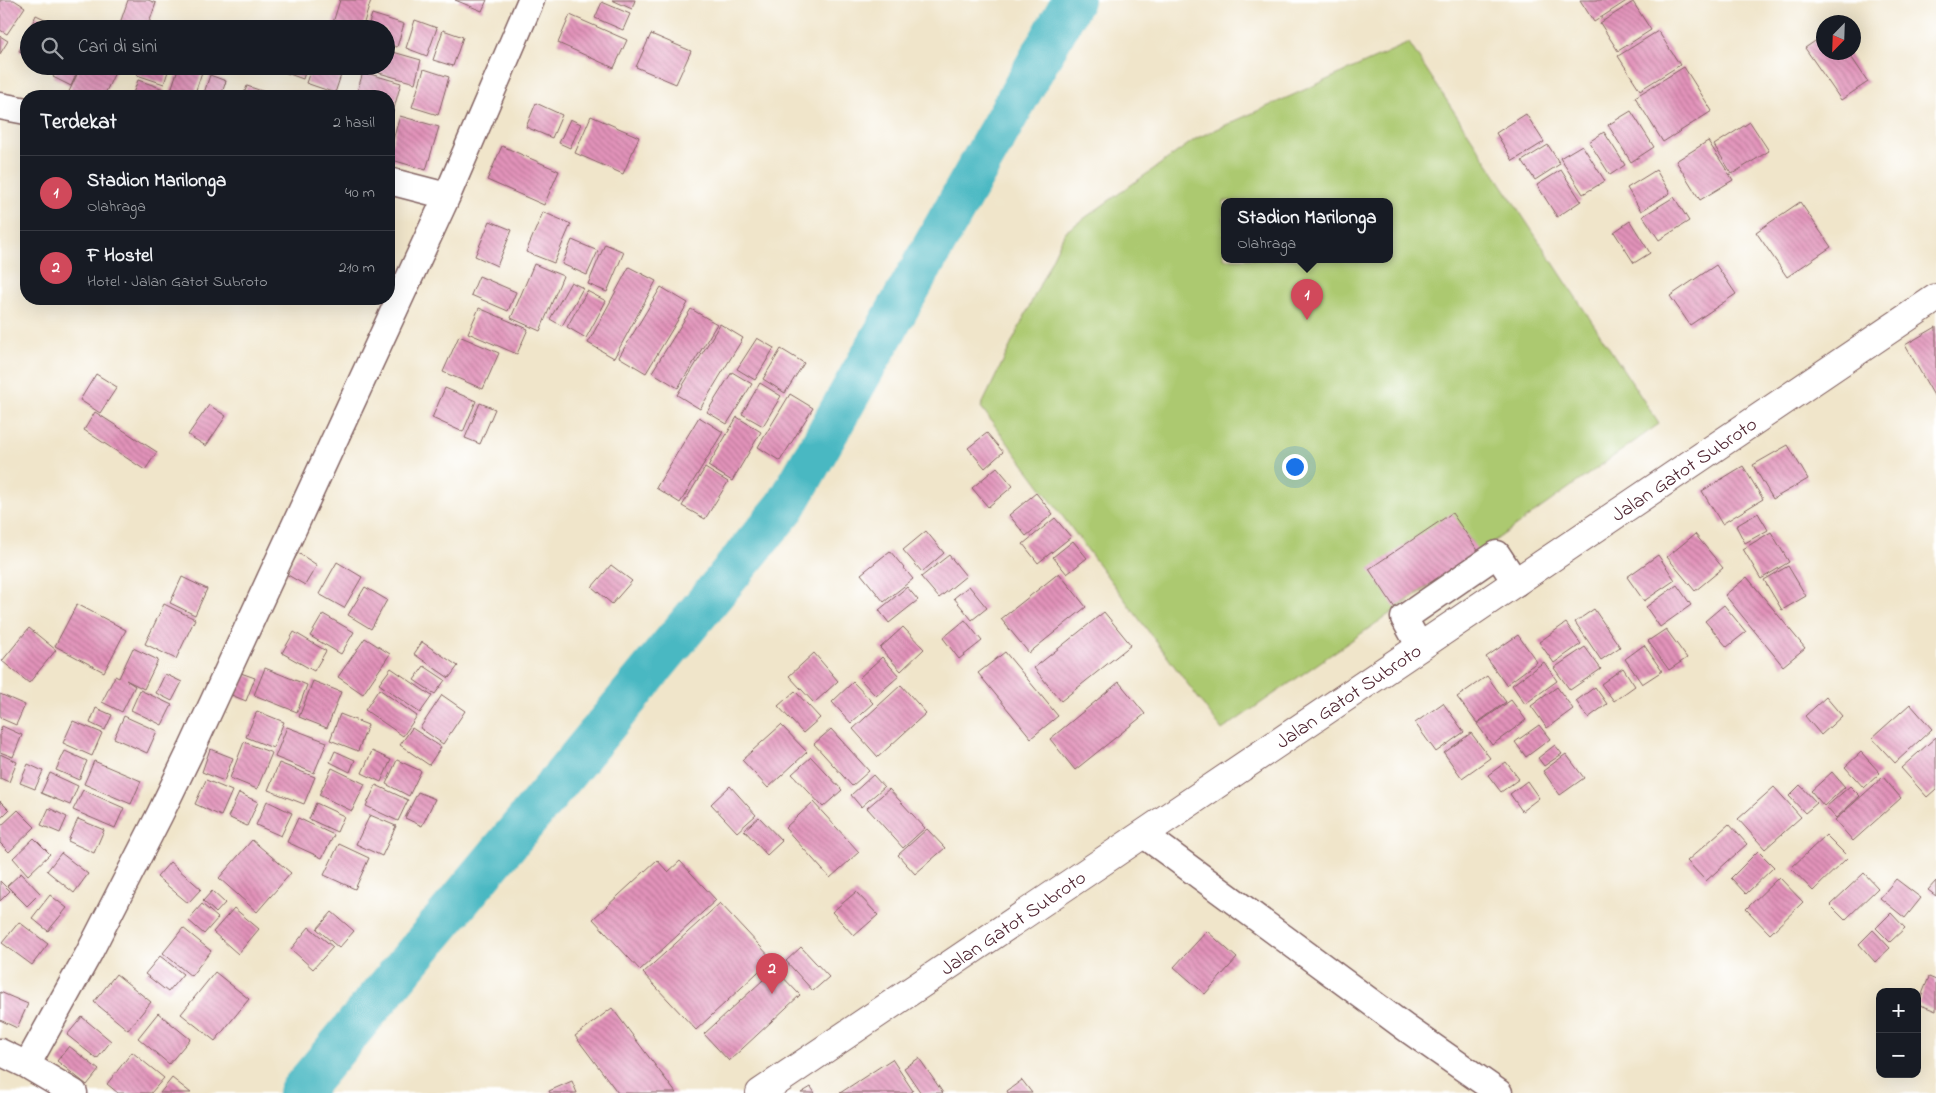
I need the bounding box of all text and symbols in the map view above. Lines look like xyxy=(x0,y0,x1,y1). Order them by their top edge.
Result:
north arrow xyxy=(1816,15,1861,60)
search box xyxy=(20,20,395,75)
icon: search xyxy=(38,34,66,62)
text: Cari di sini xyxy=(78,34,157,61)
text: Terdekat xyxy=(40,108,117,138)
text: 2 hasil xyxy=(333,111,375,135)
text: Stadion Marilonga xyxy=(87,168,226,195)
text: 1 xyxy=(53,181,59,205)
text: 40 m xyxy=(345,181,375,205)
text: Olahraga xyxy=(87,195,146,219)
popup xyxy=(1221,198,1393,263)
text: Stadion Marilonga xyxy=(1237,205,1377,232)
text: Olahraga xyxy=(1237,232,1296,256)
text: F Hostel xyxy=(87,243,153,270)
text: 2 xyxy=(52,256,60,280)
text: 210 m xyxy=(339,256,375,280)
text: Hotel · Jalan Gatot Subroto xyxy=(87,270,267,294)
pin: 1 xyxy=(1291,279,1323,320)
street label: Jalan Gatot Subroto xyxy=(1606,411,1764,530)
your location xyxy=(1282,454,1308,480)
street label: Jalan Gatot Subroto xyxy=(1271,638,1428,757)
street label: Jalan Gatot Subroto xyxy=(935,865,1093,984)
pin: 2 xyxy=(756,953,788,994)
map controls xyxy=(1876,988,1921,1078)
button: + xyxy=(1876,988,1921,1033)
button: − xyxy=(1876,1033,1921,1078)

